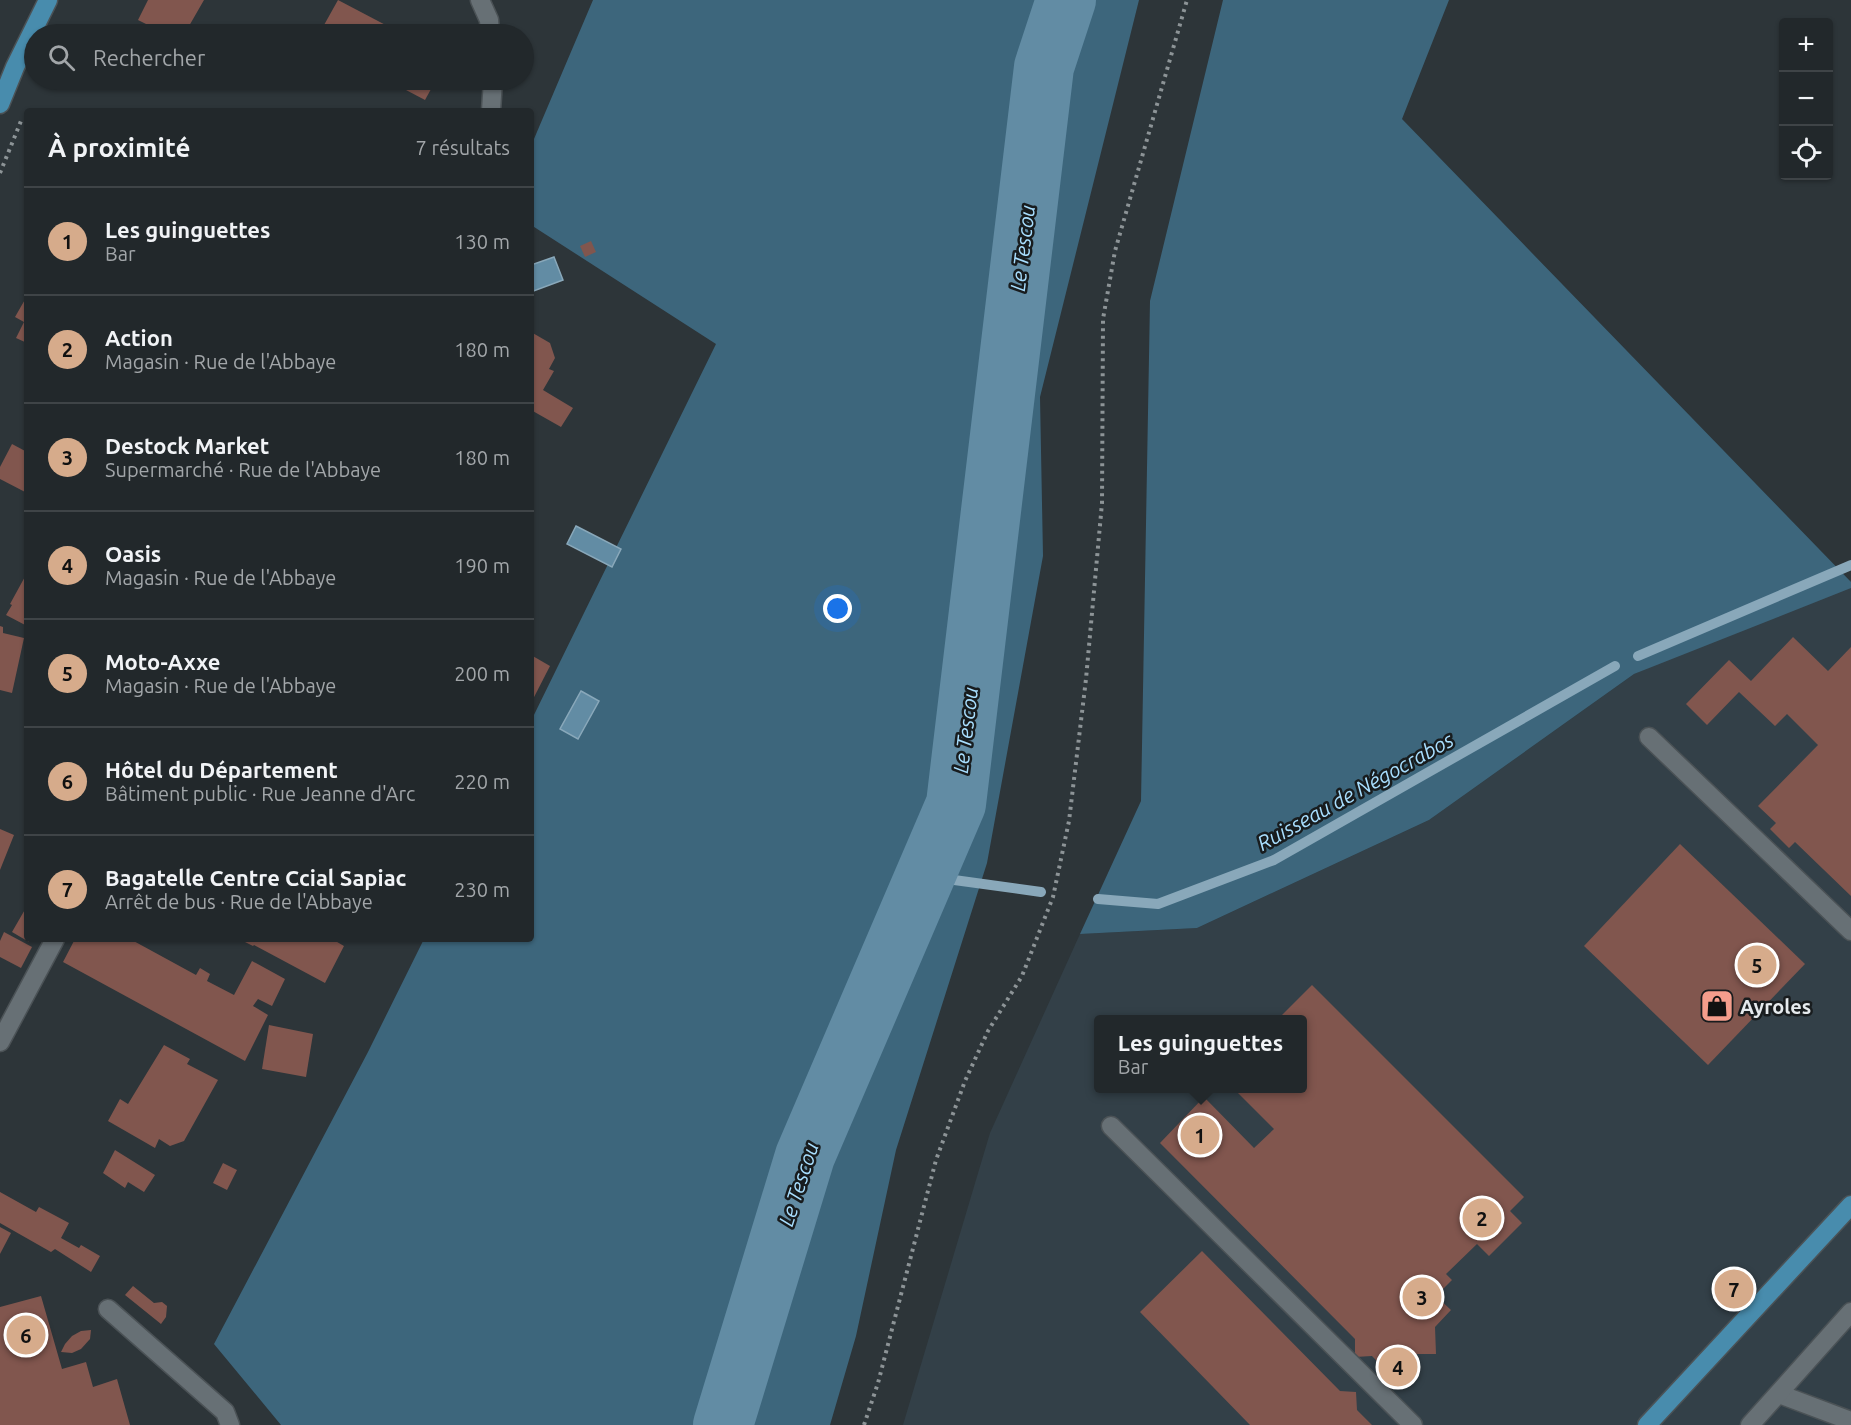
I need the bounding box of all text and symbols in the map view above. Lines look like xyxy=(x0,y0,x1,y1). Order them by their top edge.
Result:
map controls xyxy=(1779,18,1833,180)
button: + xyxy=(1779,18,1833,72)
search box xyxy=(24,24,534,90)
icon: search xyxy=(45,41,78,74)
text: Rechercher xyxy=(93,45,205,70)
button: − xyxy=(1779,72,1833,126)
button: locate xyxy=(1779,126,1833,180)
text: À proximité xyxy=(48,133,190,162)
text: 7 résultats xyxy=(416,136,510,159)
water label: Le Tescou xyxy=(1005,204,1039,292)
text: Les guinguettes xyxy=(105,217,270,242)
text: 1 xyxy=(62,230,73,253)
text: 130 m xyxy=(454,230,510,253)
text: Bar xyxy=(105,242,136,265)
text: Action xyxy=(105,325,173,350)
text: 2 xyxy=(62,338,73,361)
text: 180 m xyxy=(454,338,510,361)
text: Magasin · Rue de l'Abbaye xyxy=(105,350,336,373)
text: Destock Market xyxy=(105,433,269,458)
text: 3 xyxy=(62,446,73,469)
text: 180 m xyxy=(454,446,510,469)
text: Supermarché · Rue de l'Abbaye xyxy=(105,458,381,481)
text: Oasis xyxy=(105,541,161,566)
text: 4 xyxy=(62,554,73,577)
text: 190 m xyxy=(454,554,510,577)
text: Magasin · Rue de l'Abbaye xyxy=(105,566,336,589)
your location xyxy=(823,594,852,623)
text: Moto-Axxe xyxy=(105,649,220,674)
text: 5 xyxy=(62,662,73,685)
text: 200 m xyxy=(454,662,510,685)
text: Magasin · Rue de l'Abbaye xyxy=(105,674,336,697)
water label: Le Tescou xyxy=(948,686,982,774)
water label: Ruisseau de Négocrabos xyxy=(1253,727,1458,855)
text: Hôtel du Département xyxy=(105,757,338,782)
text: 6 xyxy=(62,770,73,793)
text: 220 m xyxy=(454,770,510,793)
text: Bâtiment public · Rue Jeanne d'Arc xyxy=(105,782,415,805)
text: Bagatelle Centre Ccial Sapiac xyxy=(105,865,406,890)
text: 7 xyxy=(62,878,73,901)
text: 230 m xyxy=(454,878,510,901)
text: Arrêt de bus · Rue de l'Abbaye xyxy=(105,890,373,913)
pin: 5 xyxy=(1738,942,1776,988)
shop icon: Ayroles xyxy=(1699,988,1735,1024)
place label: Ayroles xyxy=(1740,995,1811,1018)
popup xyxy=(1094,1015,1307,1093)
text: Les guinguettes xyxy=(1118,1030,1283,1055)
text: Bar xyxy=(1118,1055,1148,1078)
pin: 1 xyxy=(1180,1112,1220,1158)
water label: Le Tescou xyxy=(773,1139,823,1229)
pin: 2 xyxy=(1462,1196,1502,1240)
pin: 7 xyxy=(1714,1266,1754,1312)
pin: 3 xyxy=(1402,1274,1442,1320)
pin: 6 xyxy=(6,1312,46,1358)
pin: 4 xyxy=(1378,1344,1418,1390)

